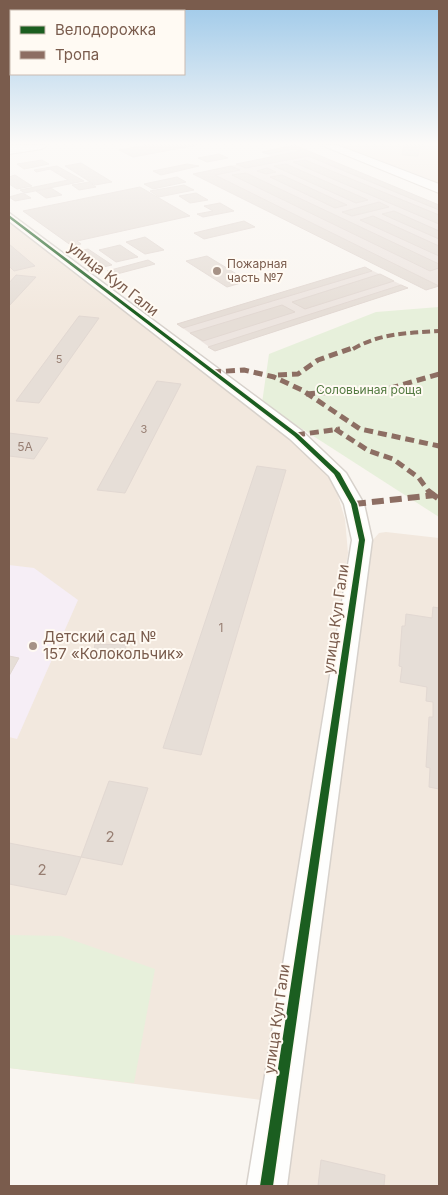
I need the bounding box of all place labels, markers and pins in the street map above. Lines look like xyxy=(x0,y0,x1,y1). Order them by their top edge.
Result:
place label: Пожарная часть №7 xyxy=(227,256,287,285)
marker: Пожарная часть №7 xyxy=(211,265,223,277)
place label: Детский сад № 157 «Колокольчик» xyxy=(43,627,184,663)
marker: Детский сад № 157 «Колокольчик» xyxy=(27,640,39,652)

